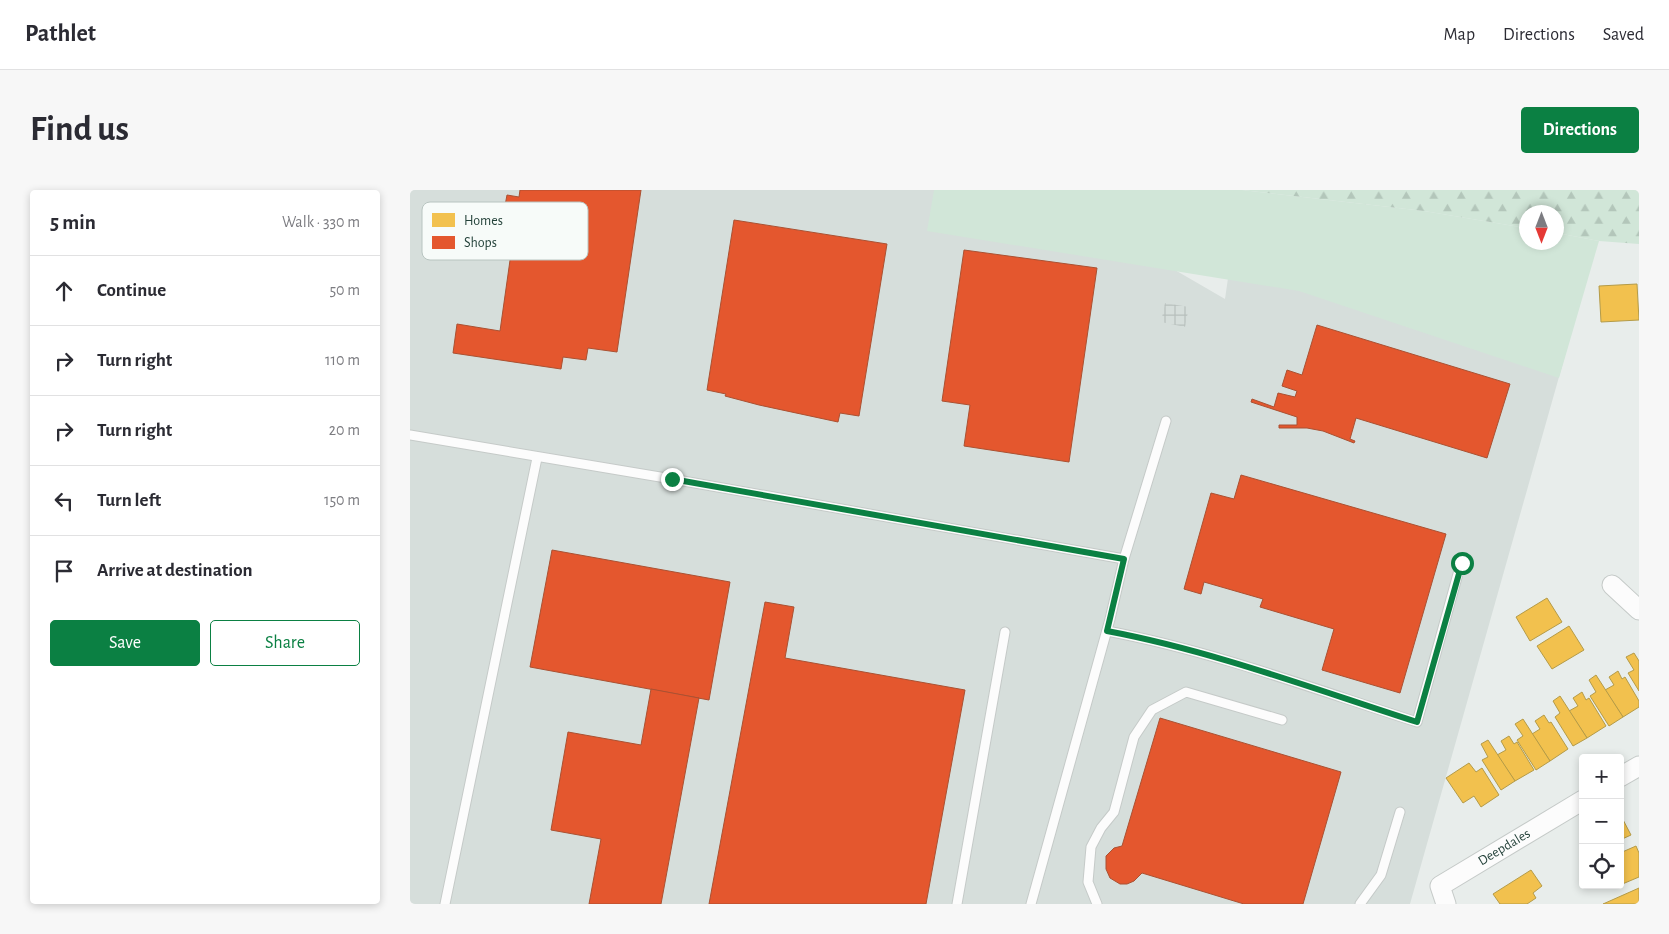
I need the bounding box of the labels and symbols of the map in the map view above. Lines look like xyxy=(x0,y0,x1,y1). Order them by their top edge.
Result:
legend xyxy=(422,202,588,260)
north arrow xyxy=(1519,205,1564,250)
text: Homes xyxy=(464,214,503,228)
text: Shops xyxy=(464,236,497,250)
route end xyxy=(661,468,684,491)
route start xyxy=(1451,552,1474,575)
street label: Deepdales xyxy=(1476,826,1533,868)

